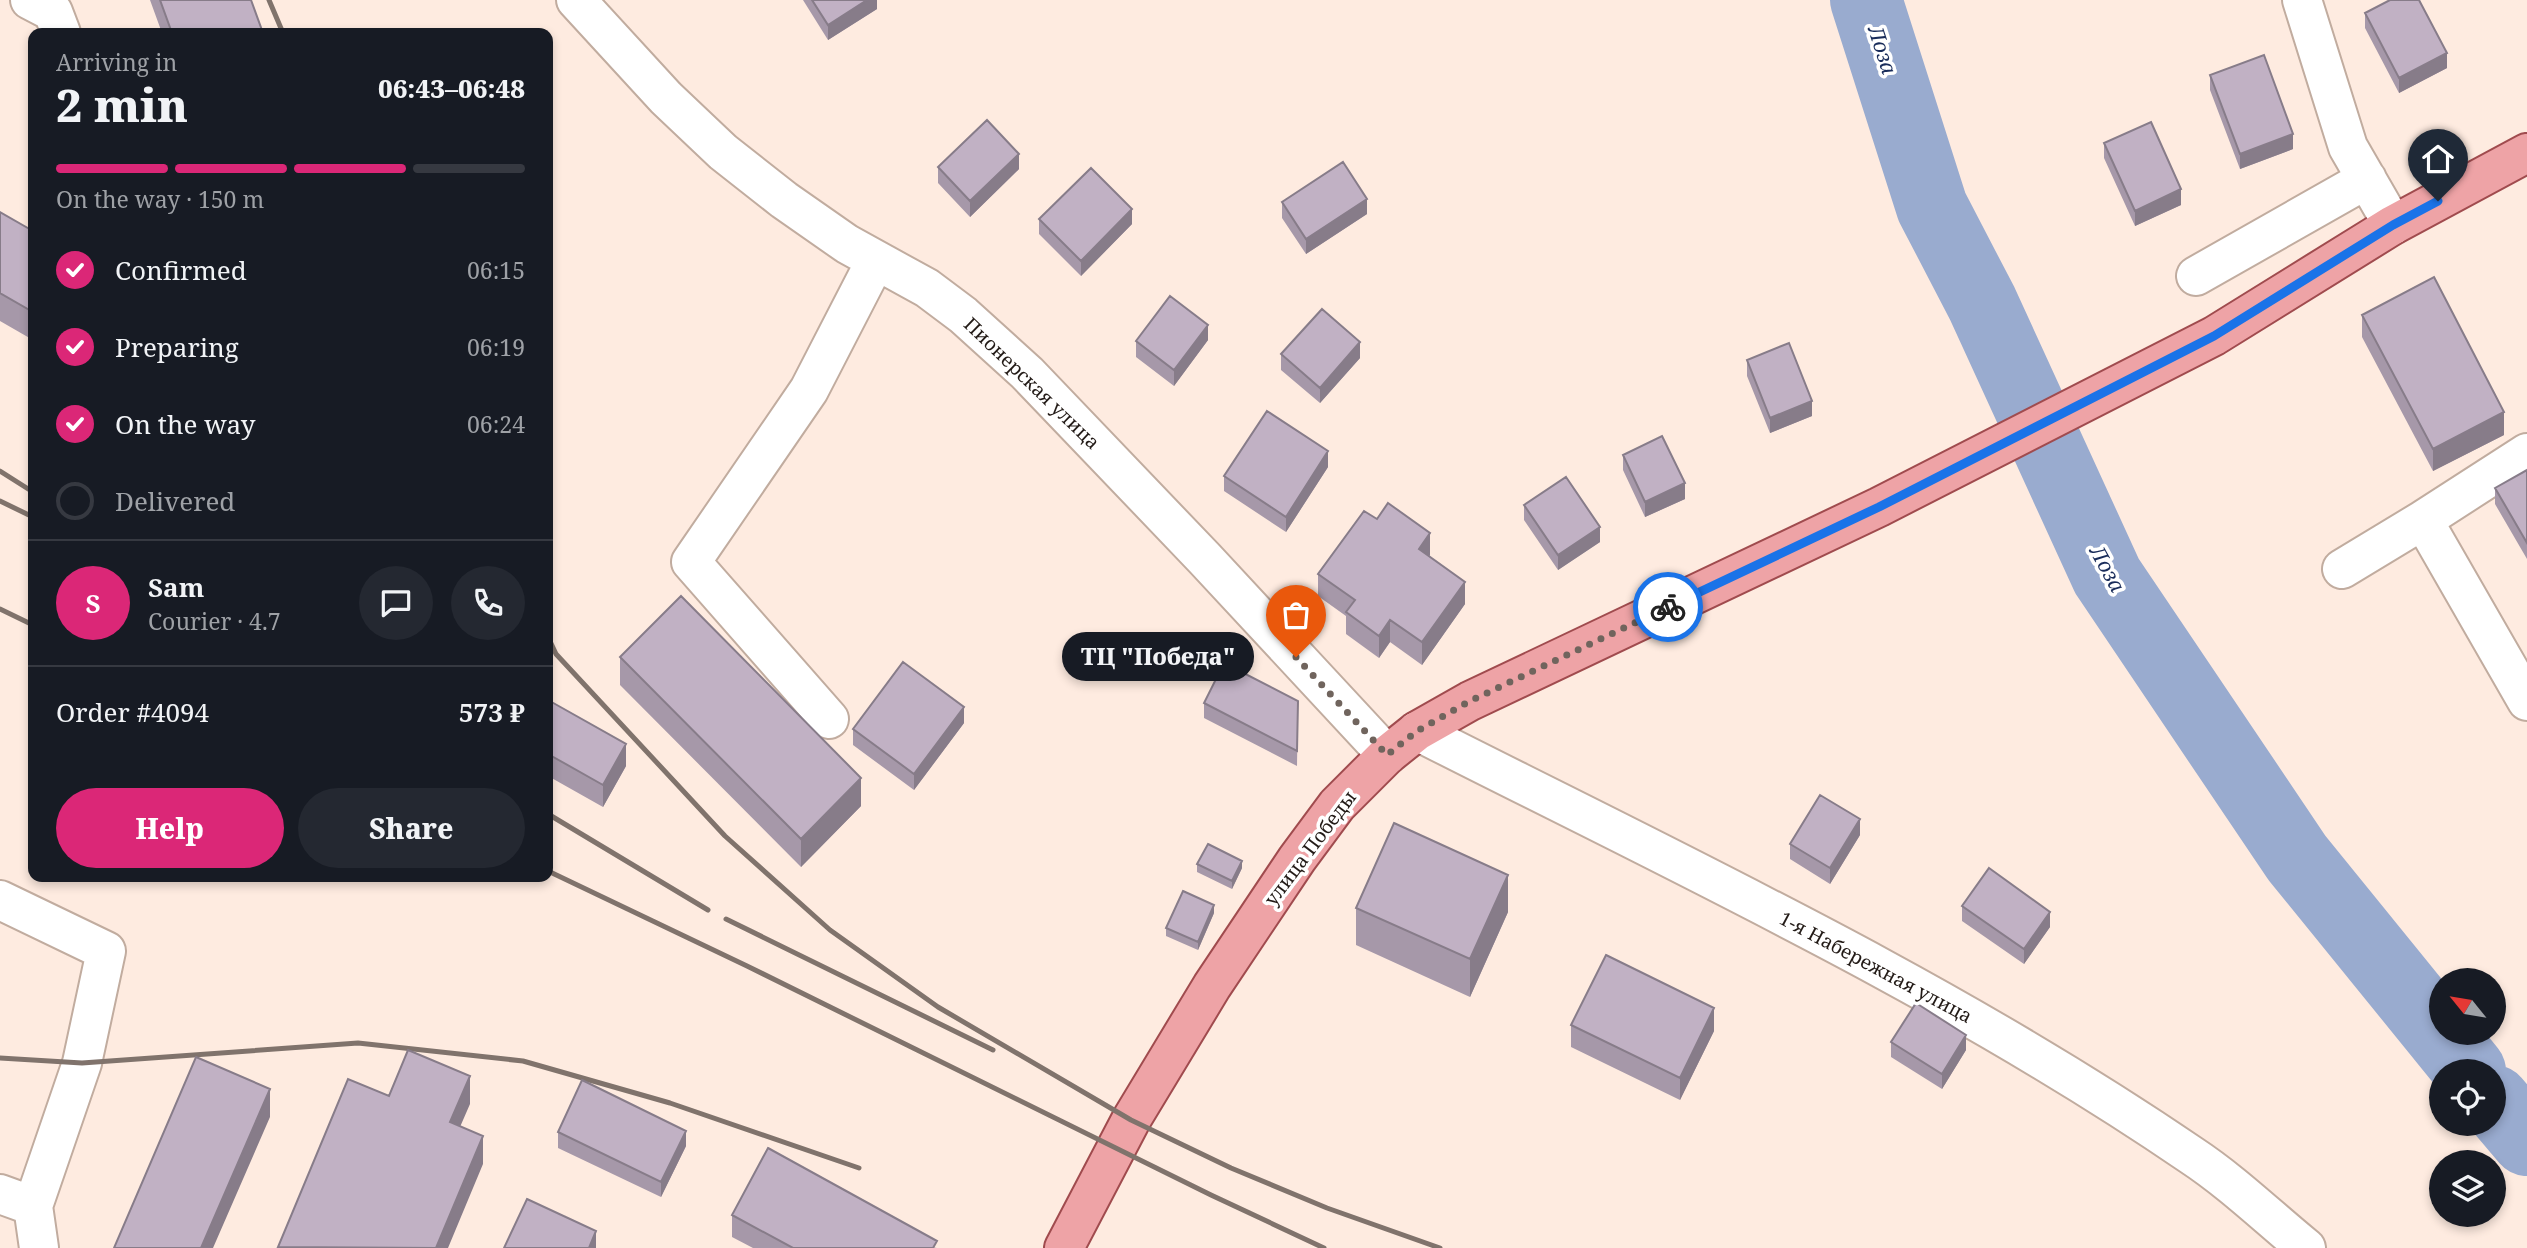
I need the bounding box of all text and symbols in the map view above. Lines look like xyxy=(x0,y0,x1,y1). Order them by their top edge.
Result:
water label: Лоза xyxy=(1862,21,1904,77)
text: Arriving in xyxy=(56,46,177,78)
text: 06:43–06:48 xyxy=(378,70,525,106)
text: 2 min xyxy=(56,73,188,135)
pin xyxy=(2408,129,2468,201)
icon: home xyxy=(2419,140,2457,178)
text: On the way · 150 m xyxy=(56,183,264,215)
icon: check xyxy=(56,251,94,289)
text: Confirmed xyxy=(115,252,247,288)
text: 06:15 xyxy=(467,254,525,286)
street label: Пионерская улица xyxy=(958,311,1106,455)
icon: check xyxy=(56,328,94,366)
text: Preparing xyxy=(115,329,239,365)
text: 06:19 xyxy=(467,331,525,363)
icon: check xyxy=(56,405,94,443)
text: On the way xyxy=(115,406,255,442)
text: 06:24 xyxy=(467,408,525,440)
text: Delivered xyxy=(115,483,235,519)
water label: Лоза xyxy=(2083,539,2132,597)
button: chat xyxy=(359,566,433,640)
button: phone xyxy=(451,566,525,640)
text: Sam xyxy=(148,569,204,605)
courier xyxy=(1633,572,1703,642)
text: S xyxy=(85,585,101,621)
pin xyxy=(1266,585,1326,657)
icon: bike xyxy=(1649,588,1687,626)
icon: bag xyxy=(1277,596,1315,634)
text: Courier · 4.7 xyxy=(148,605,281,637)
callout: ТЦ "Победа" xyxy=(1062,632,1254,682)
text: ТЦ "Победа" xyxy=(1081,640,1235,672)
text: Order #4094 xyxy=(56,694,209,730)
text: 573 ₽ xyxy=(459,694,525,730)
street label: улица Победы xyxy=(1258,785,1362,911)
button: Help xyxy=(56,788,284,868)
button: Share xyxy=(298,788,525,868)
street label: 1-я Набережная улица xyxy=(1775,905,1977,1029)
north arrow xyxy=(2429,968,2506,1045)
map controls xyxy=(2429,968,2506,1227)
button: locate xyxy=(2429,1059,2506,1136)
button: layers xyxy=(2429,1150,2506,1227)

